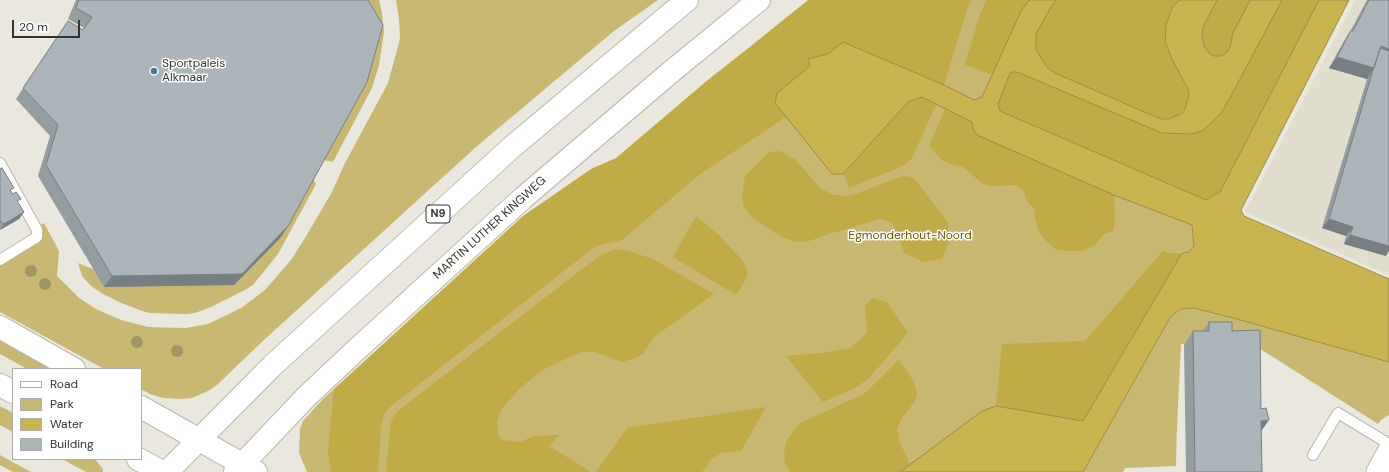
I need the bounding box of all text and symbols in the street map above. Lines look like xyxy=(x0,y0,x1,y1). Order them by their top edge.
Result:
scale bar xyxy=(14,12,82,38)
text: 20 m xyxy=(19,19,48,35)
place label: Sportpaleis Alkmaar xyxy=(162,57,225,85)
marker: Sportpaleis Alkmaar xyxy=(149,66,159,76)
street label: MARTIN LUTHER KINGWEG xyxy=(431,174,549,282)
road number: N9 xyxy=(426,205,450,223)
park label: Egmonderhout-Noord xyxy=(848,229,972,243)
legend xyxy=(12,368,142,460)
text: Road xyxy=(50,376,78,392)
text: Park xyxy=(50,396,74,412)
text: Water xyxy=(50,416,83,432)
text: Building xyxy=(50,436,94,452)

